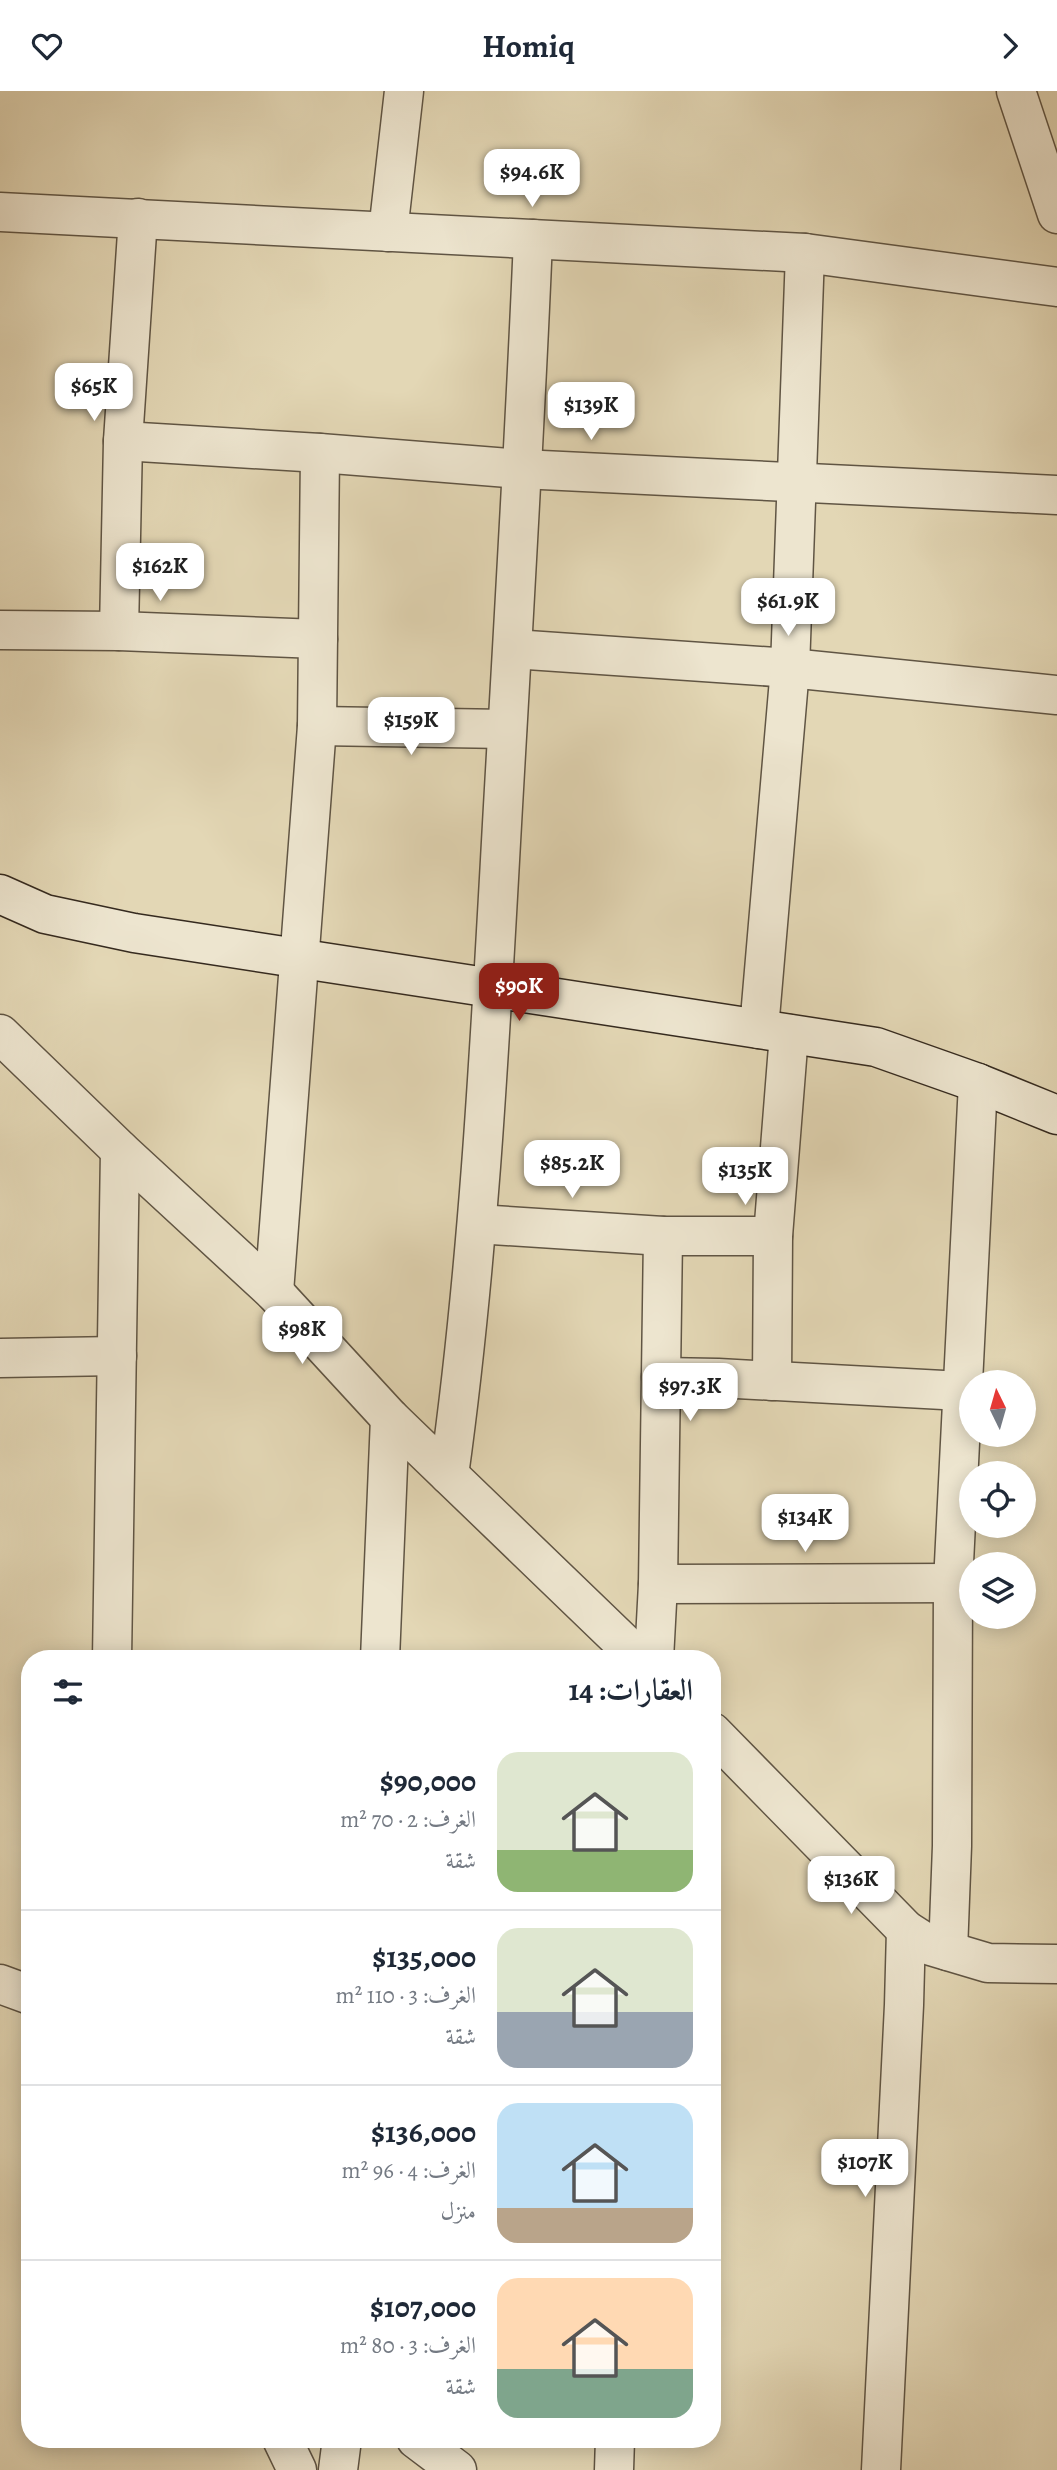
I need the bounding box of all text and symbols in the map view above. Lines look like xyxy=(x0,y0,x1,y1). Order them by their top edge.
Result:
text: Homiq xyxy=(482,24,575,68)
icon: heart xyxy=(28,27,66,65)
icon: forward xyxy=(991,27,1029,65)
pin: $94.6K xyxy=(475,149,589,209)
text: $94.6K xyxy=(500,156,564,187)
pin: $65K xyxy=(53,363,135,423)
text: $65K xyxy=(71,370,117,401)
pin: $139K xyxy=(542,383,640,442)
text: $139K xyxy=(564,389,618,420)
pin: $162K xyxy=(111,543,209,603)
text: $162K xyxy=(132,550,188,581)
pin: $61.9K xyxy=(731,579,845,638)
text: $61.9K xyxy=(757,585,819,616)
pin: $159K xyxy=(362,697,460,757)
text: $159K xyxy=(384,704,438,735)
pin: $90K xyxy=(478,963,560,1023)
text: $90K xyxy=(495,970,543,1001)
pin: $85.2K xyxy=(515,1141,629,1200)
text: $85.2K xyxy=(540,1147,604,1178)
pin: $135K xyxy=(696,1147,794,1207)
text: $135K xyxy=(718,1154,772,1185)
pin: $98K xyxy=(261,1307,343,1366)
text: $98K xyxy=(278,1313,326,1344)
pin: $97.3K xyxy=(633,1363,747,1423)
text: $97.3K xyxy=(659,1370,721,1401)
north arrow xyxy=(959,1370,1036,1447)
map controls xyxy=(959,1370,1036,1629)
button: locate xyxy=(959,1461,1036,1538)
pin: $134K xyxy=(756,1495,854,1554)
text: $134K xyxy=(778,1501,832,1532)
button: layers xyxy=(959,1552,1036,1629)
text: العقارات: 14 xyxy=(569,1670,693,1710)
icon: filters xyxy=(49,1673,87,1711)
text: $90,000 xyxy=(380,1761,476,1801)
icon: home xyxy=(553,1780,637,1864)
text: الغرف: 2 · 70 m² xyxy=(340,1804,476,1835)
text: شقة xyxy=(446,1845,476,1876)
pin: $136K xyxy=(802,1857,900,1916)
text: $136K xyxy=(824,1863,878,1894)
text: $135,000 xyxy=(372,1937,476,1977)
icon: home xyxy=(553,1956,637,2040)
text: الغرف: 3 · 110 m² xyxy=(336,1980,476,2011)
text: شقة xyxy=(446,2021,476,2052)
text: $136,000 xyxy=(371,2112,476,2152)
icon: home xyxy=(553,2131,637,2215)
pin: $107K xyxy=(816,2139,914,2199)
text: $107K xyxy=(837,2146,893,2177)
text: الغرف: 4 · 96 m² xyxy=(342,2155,476,2186)
text: منزل xyxy=(441,2196,476,2227)
text: $107,000 xyxy=(370,2287,476,2327)
icon: home xyxy=(553,2306,637,2390)
text: الغرف: 3 · 80 m² xyxy=(340,2330,476,2361)
text: شقة xyxy=(446,2371,476,2402)

